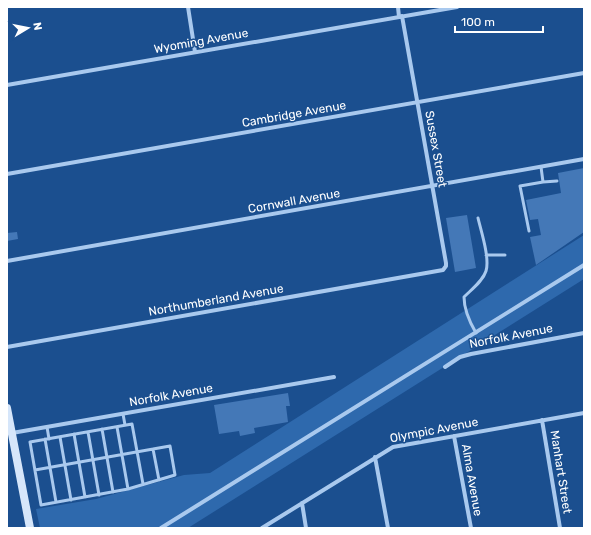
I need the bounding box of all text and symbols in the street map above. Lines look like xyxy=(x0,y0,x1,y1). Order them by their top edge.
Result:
north arrow xyxy=(8,8,48,48)
scale bar xyxy=(455,8,543,34)
text: 100 m xyxy=(461,15,495,29)
text: N xyxy=(30,21,44,31)
street label: Wyoming Avenue xyxy=(153,26,250,56)
street label: Cambridge Avenue xyxy=(241,98,347,130)
street label: Sussex Street xyxy=(422,110,450,189)
street label: Cornwall Avenue xyxy=(247,186,341,216)
street label: Northumberland Avenue xyxy=(147,281,285,319)
street label: Norfolk Avenue xyxy=(468,321,554,351)
street label: Norfolk Avenue xyxy=(128,381,214,409)
street label: Olympic Avenue xyxy=(389,415,480,445)
street label: Manhart Street xyxy=(547,429,575,515)
street label: Alma Avenue xyxy=(459,443,485,517)

